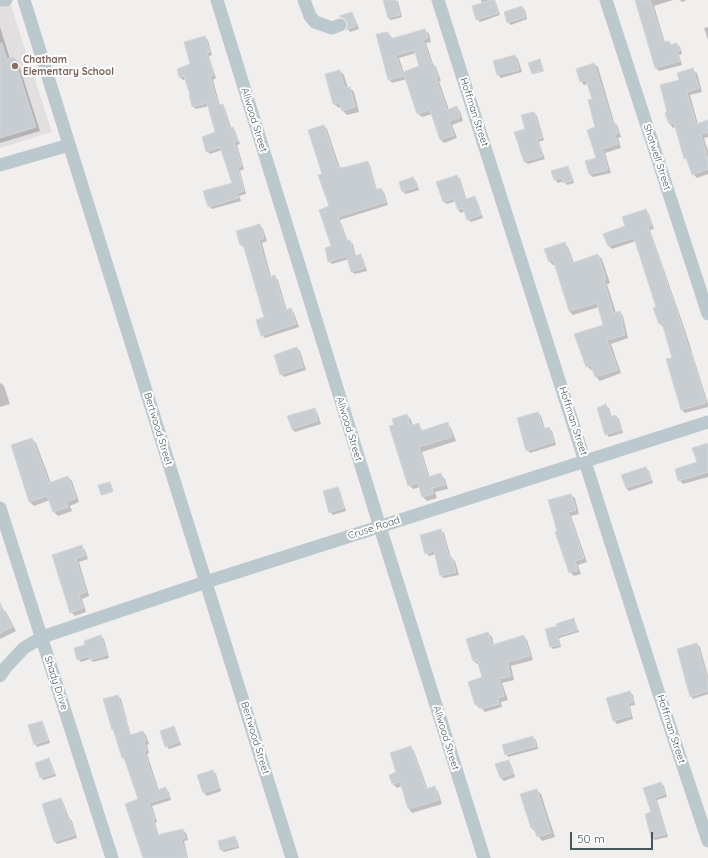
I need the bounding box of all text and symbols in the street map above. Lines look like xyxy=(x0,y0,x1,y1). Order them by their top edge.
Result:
place label: Chatham Elementary School xyxy=(23,54,114,78)
marker: Chatham Elementary School xyxy=(10,61,20,71)
street label: Hoffman Street xyxy=(457,76,491,148)
street label: Allwood Street xyxy=(239,86,269,154)
street label: Shotwell Street xyxy=(641,122,673,192)
street label: Hoffman Street xyxy=(556,385,590,457)
street label: Bertwood Street xyxy=(141,391,175,467)
street label: Allwood Street xyxy=(334,395,364,463)
street label: Cruse Road xyxy=(346,514,402,542)
street label: Shady Drive xyxy=(42,655,70,711)
street label: Hoffman Street xyxy=(654,693,688,765)
street label: Bertwood Street xyxy=(238,700,272,776)
street label: Allwood Street xyxy=(431,704,461,772)
scale bar xyxy=(572,824,655,850)
text: 50 m xyxy=(577,831,605,846)

